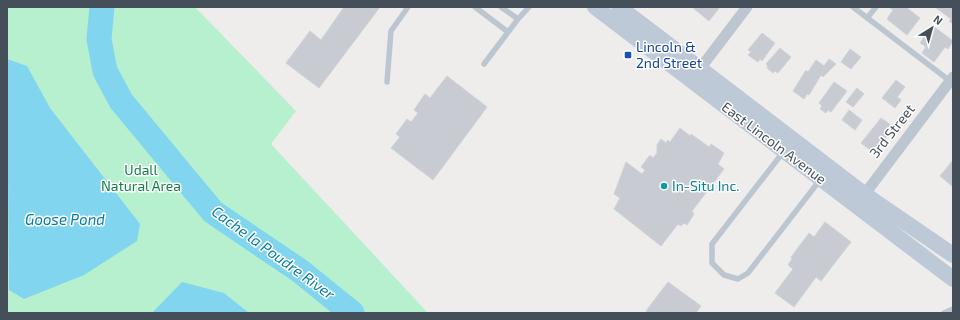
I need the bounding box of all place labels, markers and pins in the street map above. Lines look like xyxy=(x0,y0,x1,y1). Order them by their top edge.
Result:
place label: Lincoln & 2nd Street xyxy=(636,38,702,71)
marker: Lincoln & 2nd Street xyxy=(623,50,633,60)
place label: In-Situ Inc. xyxy=(672,177,740,194)
marker: In-Situ Inc. xyxy=(659,181,669,191)

